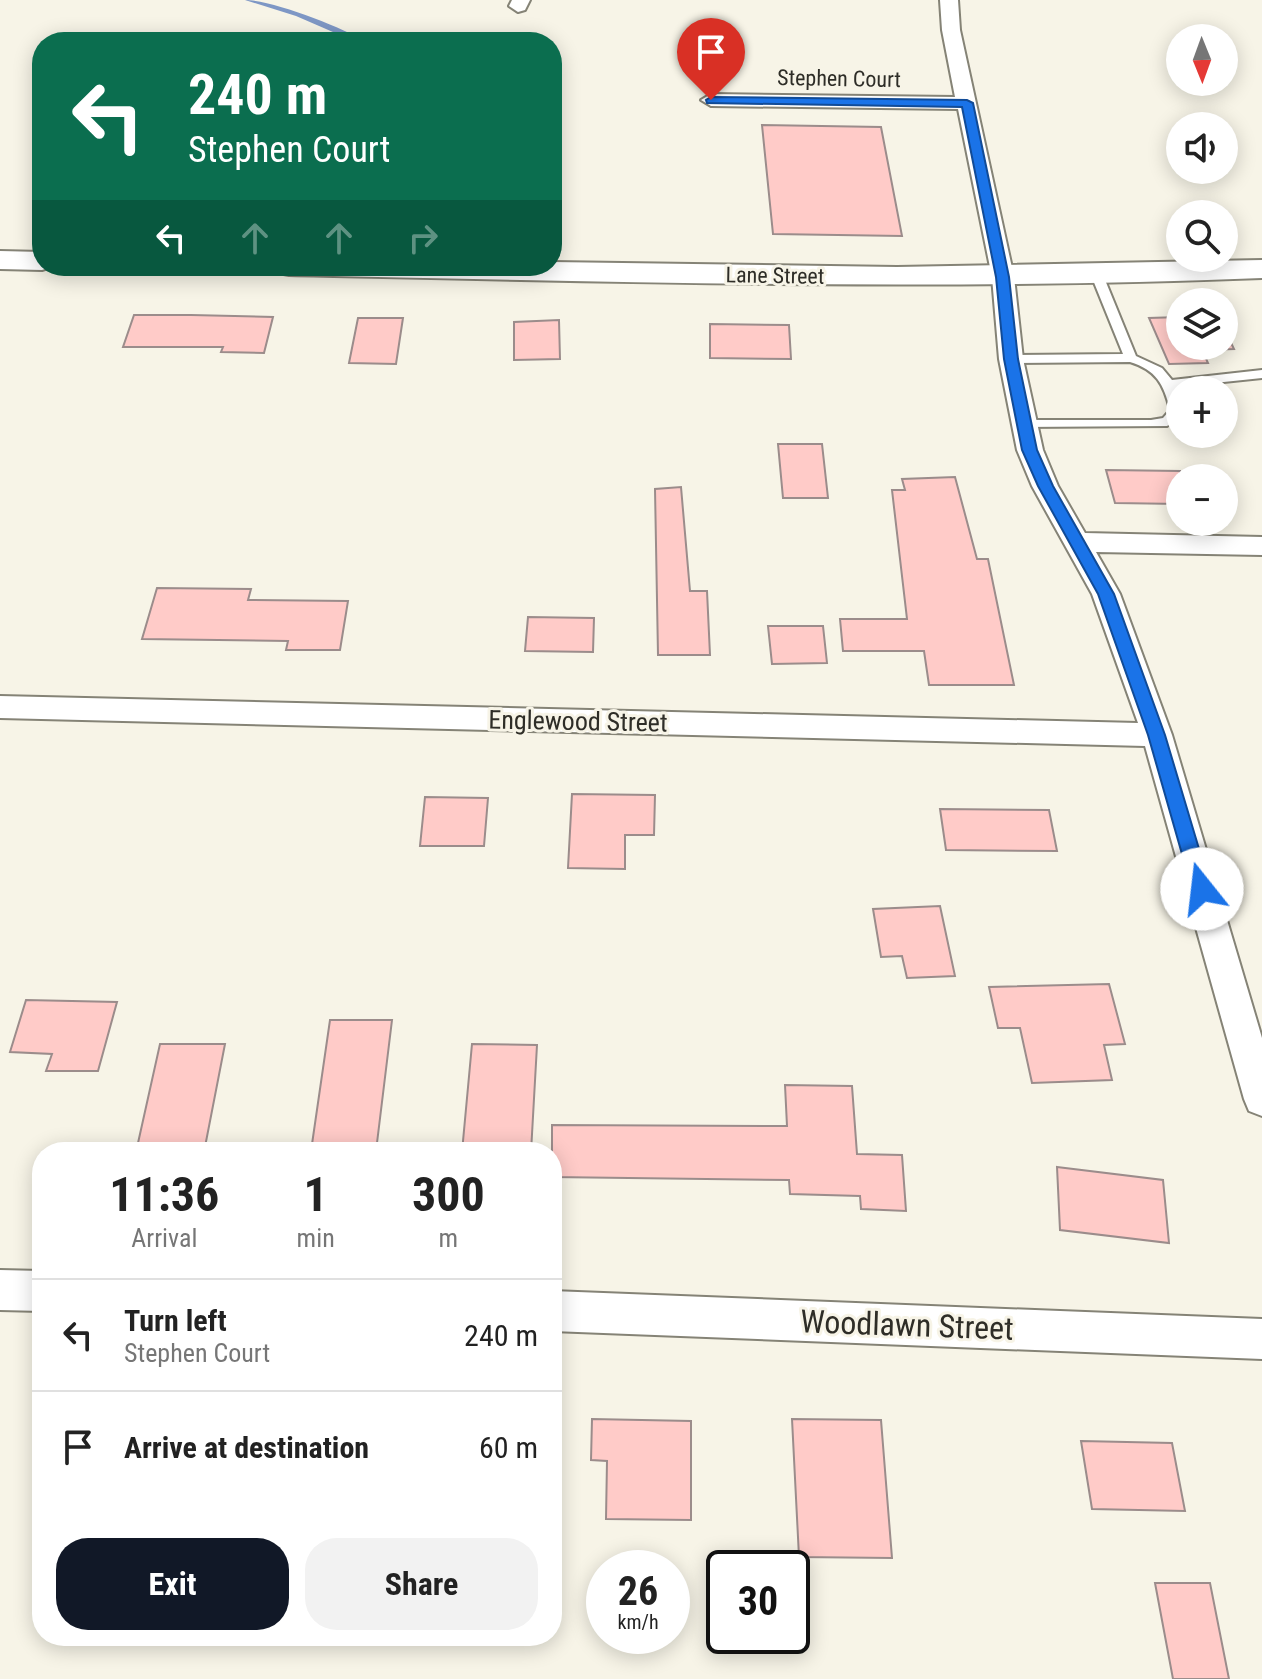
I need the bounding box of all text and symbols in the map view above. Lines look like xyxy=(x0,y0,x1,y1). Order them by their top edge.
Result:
pin xyxy=(677,18,745,100)
north arrow xyxy=(1166,24,1238,96)
map controls xyxy=(1166,24,1238,536)
icon: arrive xyxy=(689,30,733,74)
text: 240 m xyxy=(188,62,327,128)
icon: left xyxy=(56,64,160,168)
street label: Stephen Court xyxy=(777,65,901,92)
button: sound xyxy=(1166,112,1238,184)
text: Stephen Court xyxy=(188,129,390,171)
button: search xyxy=(1166,200,1238,272)
icon: left xyxy=(149,216,193,260)
icon: ahead xyxy=(233,216,277,260)
icon: ahead xyxy=(317,216,361,260)
icon: right xyxy=(401,216,445,260)
street label: Lane Street xyxy=(725,262,824,289)
button: layers xyxy=(1166,288,1238,360)
button: + xyxy=(1166,376,1238,448)
button: − xyxy=(1166,464,1238,536)
street label: Englewood Street xyxy=(488,704,668,738)
position arrow xyxy=(1160,847,1244,931)
text: 11:36 xyxy=(109,1166,219,1223)
text: 1 xyxy=(304,1166,328,1223)
text: 300 xyxy=(412,1166,485,1223)
text: Arrival xyxy=(131,1223,197,1253)
text: min xyxy=(297,1223,335,1253)
text: m xyxy=(439,1223,458,1253)
street label: Woodlawn Street xyxy=(800,1302,1014,1348)
text: Turn left xyxy=(124,1303,227,1338)
icon: left xyxy=(56,1313,100,1357)
text: 240 m xyxy=(464,1318,538,1353)
text: Stephen Court xyxy=(124,1338,270,1368)
icon: arrive xyxy=(56,1425,100,1469)
text: Arrive at destination xyxy=(124,1430,369,1465)
text: 60 m xyxy=(479,1430,538,1465)
button: Exit xyxy=(56,1538,289,1630)
button: Share xyxy=(305,1538,538,1630)
speed limit sign: 30 xyxy=(706,1550,810,1654)
text: 26 xyxy=(618,1568,658,1615)
text: km/h xyxy=(617,1610,659,1634)

